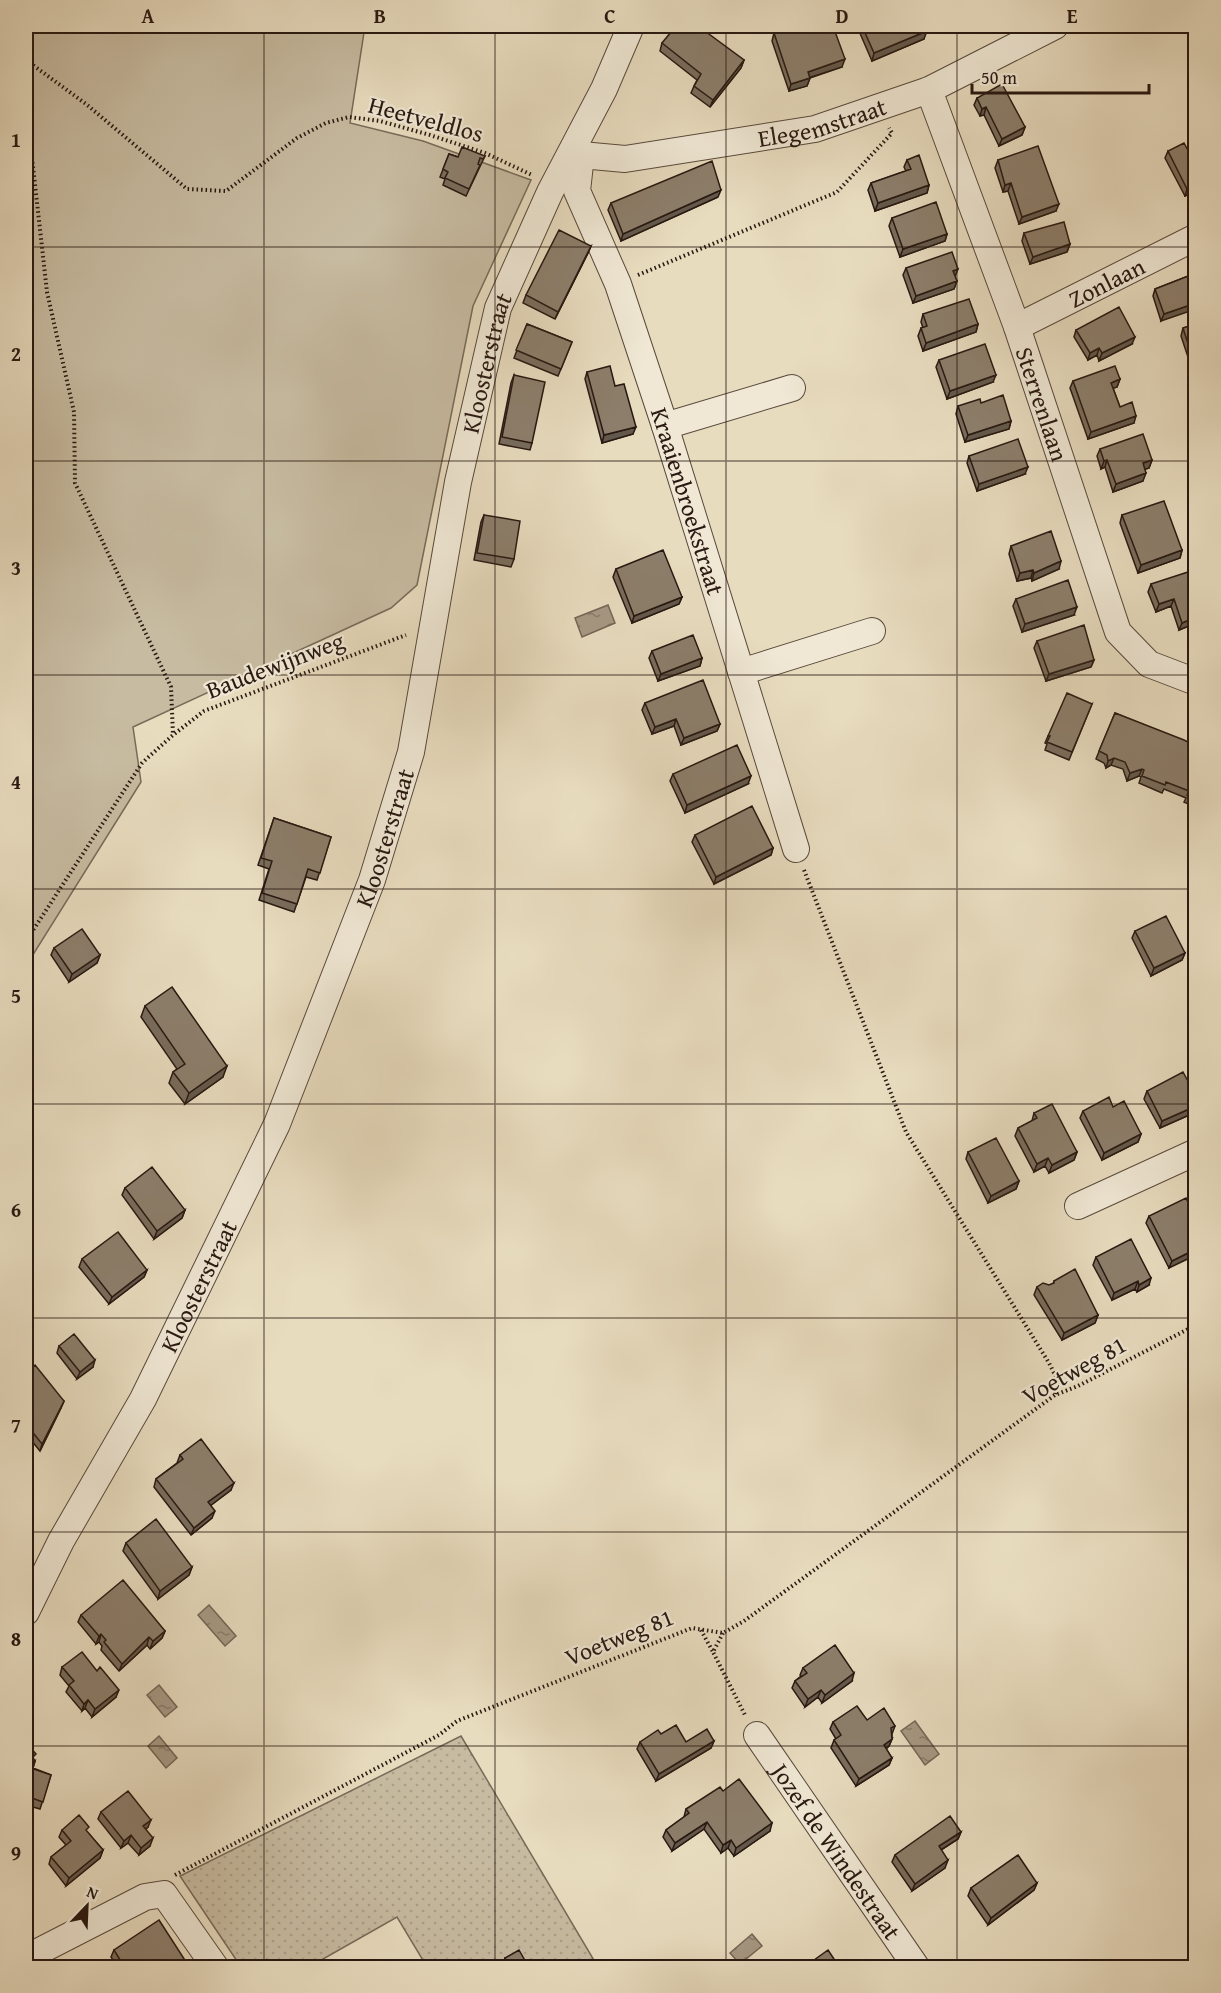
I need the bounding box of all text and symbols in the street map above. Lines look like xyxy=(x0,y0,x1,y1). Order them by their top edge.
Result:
text: A xyxy=(142,1,155,30)
text: B xyxy=(374,1,386,30)
text: C xyxy=(604,1,616,30)
text: D xyxy=(835,1,849,30)
text: E xyxy=(1067,1,1078,30)
scale bar xyxy=(972,57,1149,95)
text: 50 m xyxy=(981,64,1017,91)
street label: Heetveldlos xyxy=(365,87,487,151)
street label: Elegemstraat xyxy=(755,88,891,155)
text: 1 xyxy=(11,125,21,154)
street label: Zonlaan xyxy=(1062,248,1151,316)
street label: Kloosterstraat xyxy=(452,286,520,437)
text: 2 xyxy=(11,339,21,368)
street label: Sterrenlaan xyxy=(1007,342,1078,466)
street label: Kraaienbroekstraat xyxy=(643,403,734,600)
text: 3 xyxy=(11,553,21,582)
street label: Baudewijnweg xyxy=(201,623,349,707)
street label: Kloosterstraat xyxy=(346,764,423,912)
text: 4 xyxy=(11,767,21,796)
text: 5 xyxy=(11,981,21,1010)
text: 6 xyxy=(11,1195,21,1224)
street label: Kloosterstraat xyxy=(151,1213,246,1358)
street label: Voetweg 81 xyxy=(1015,1327,1133,1413)
text: 7 xyxy=(11,1410,21,1439)
street label: Voetweg 81 xyxy=(559,1599,679,1675)
text: 8 xyxy=(11,1624,21,1653)
street label: Jozef de Windestraat xyxy=(762,1753,910,1947)
text: 9 xyxy=(11,1838,21,1867)
north arrow xyxy=(57,1876,117,1936)
text: N xyxy=(83,1879,103,1905)

